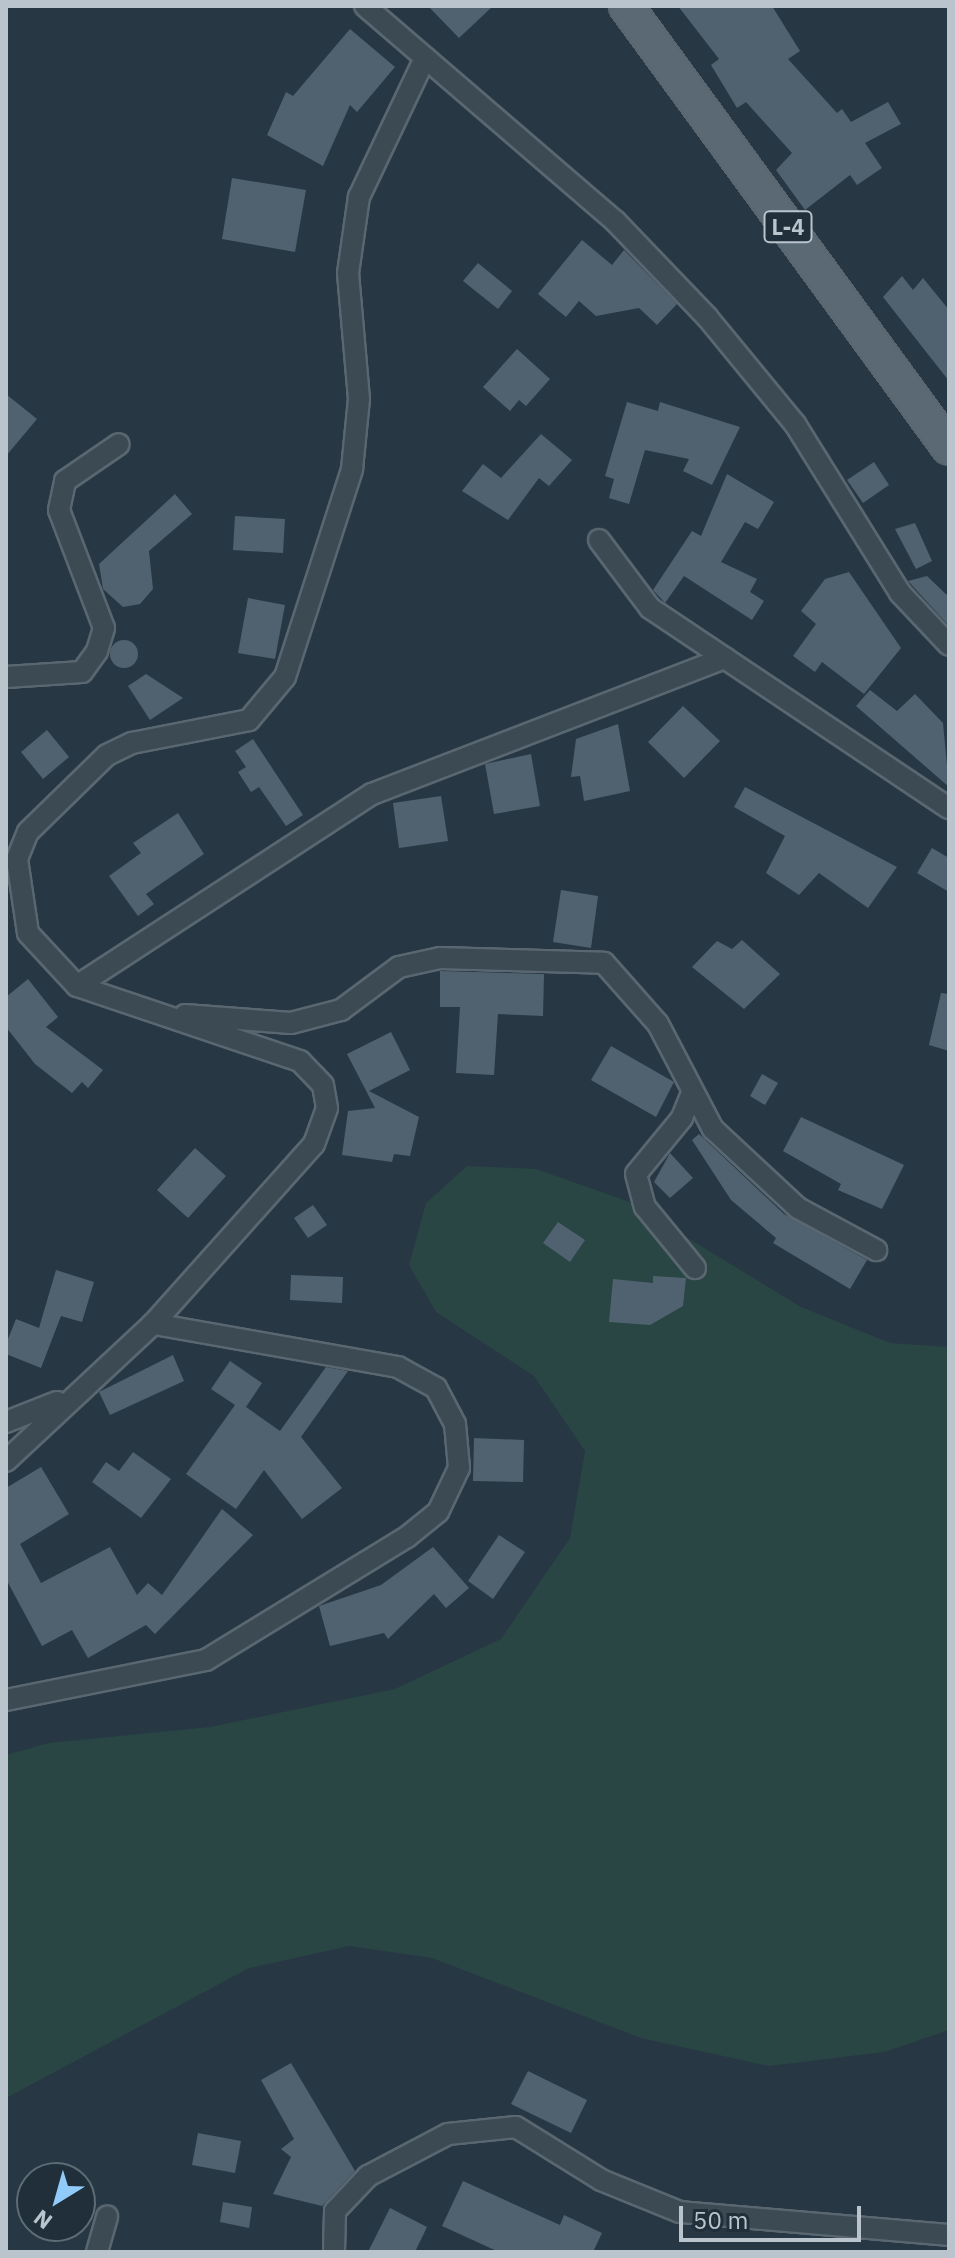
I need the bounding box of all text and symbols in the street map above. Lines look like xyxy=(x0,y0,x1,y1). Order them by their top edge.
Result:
road number: L-4 xyxy=(762,209,814,245)
north arrow xyxy=(16,2162,96,2242)
scale bar xyxy=(683,2190,865,2240)
text: N xyxy=(27,2204,58,2236)
text: 50 m xyxy=(693,2204,748,2236)

